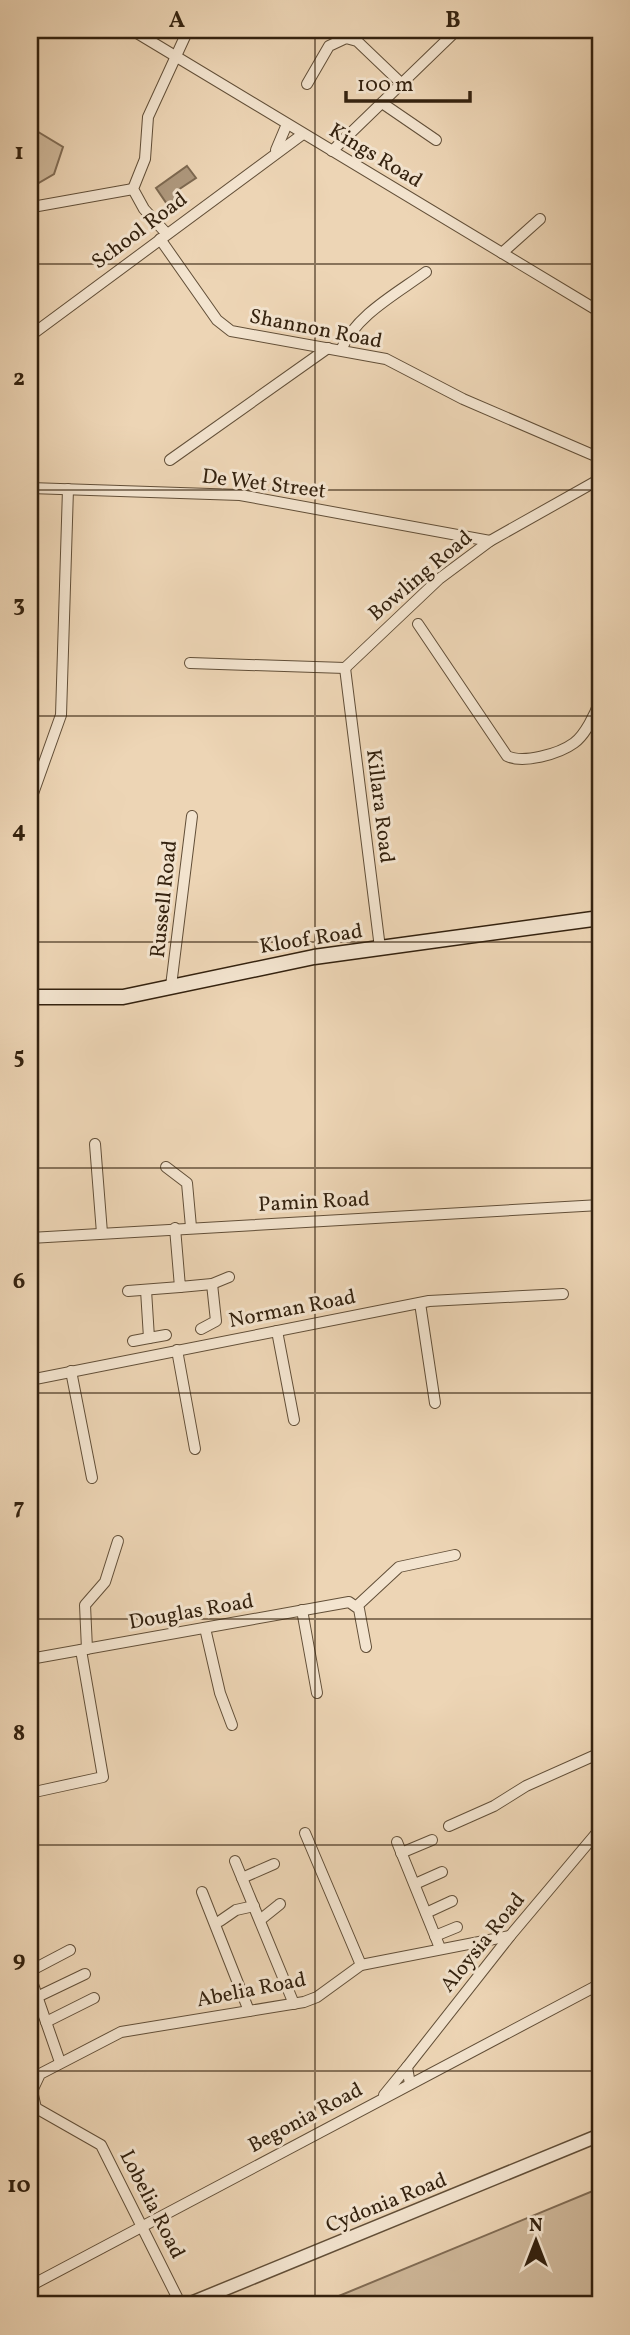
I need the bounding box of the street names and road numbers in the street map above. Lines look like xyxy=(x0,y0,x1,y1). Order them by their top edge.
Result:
street label: Kings Road xyxy=(323,117,427,196)
street label: School Road xyxy=(86,186,194,277)
street label: Shannon Road xyxy=(247,302,385,357)
street label: De Wet Street xyxy=(200,462,328,506)
street label: Bowling Road xyxy=(363,524,479,628)
street label: Killara Road xyxy=(358,748,401,865)
street label: Russell Road xyxy=(144,839,185,960)
street label: Kloof Road xyxy=(258,917,365,962)
street label: Pamin Road xyxy=(258,1185,371,1220)
street label: Norman Road xyxy=(226,1283,358,1336)
street label: Douglas Road xyxy=(126,1587,256,1638)
street label: Aloysia Road xyxy=(434,1887,532,1999)
street label: Abelia Road xyxy=(194,1966,308,2015)
street label: Begonia Road xyxy=(243,2076,368,2161)
street label: Lobelia Road xyxy=(112,2145,192,2264)
street label: Cydonia Road xyxy=(322,2166,451,2241)

